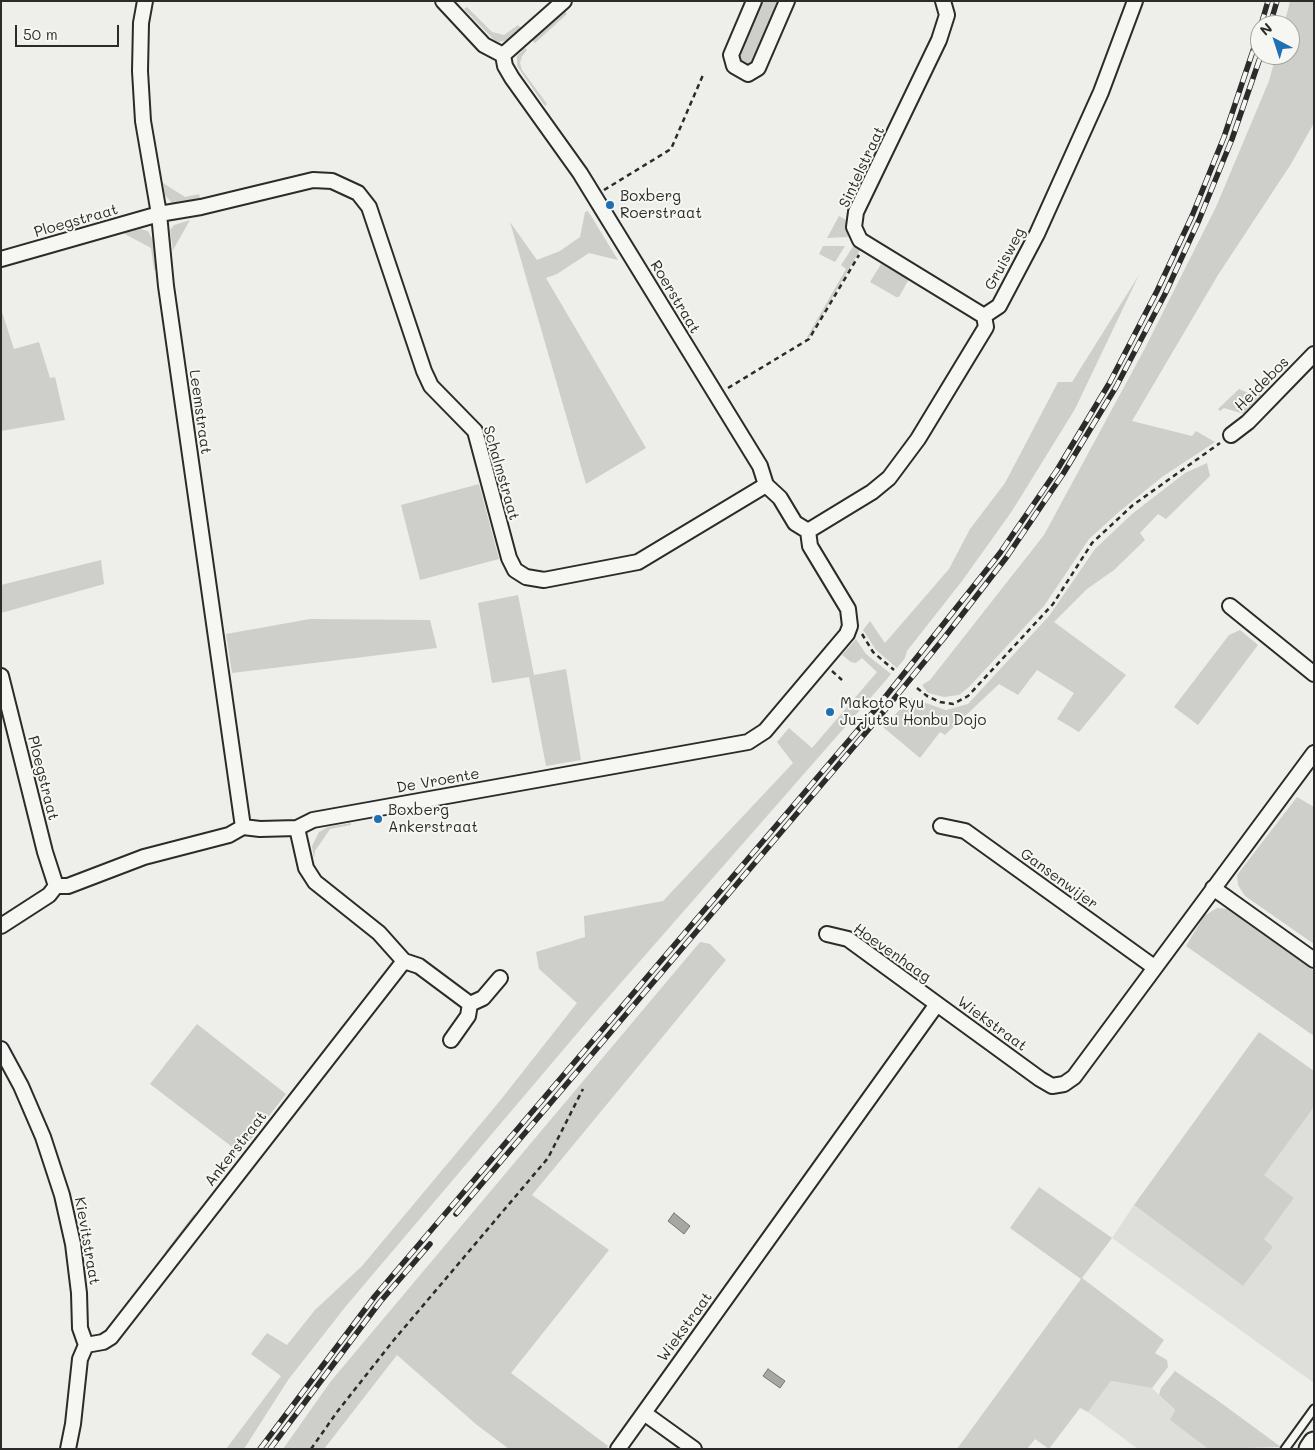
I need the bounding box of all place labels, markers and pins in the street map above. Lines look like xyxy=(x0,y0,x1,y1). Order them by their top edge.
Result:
place label: Boxberg Roerstraat xyxy=(620,187,702,222)
marker: Boxberg Roerstraat xyxy=(604,199,616,211)
place label: Makoto Ryu Ju-jutsu Honbu Dojo xyxy=(840,694,987,729)
marker: Makoto Ryu Ju-jutsu Honbu Dojo xyxy=(824,706,836,718)
place label: Boxberg Ankerstraat xyxy=(388,801,478,836)
marker: Boxberg Ankerstraat xyxy=(372,813,384,825)

